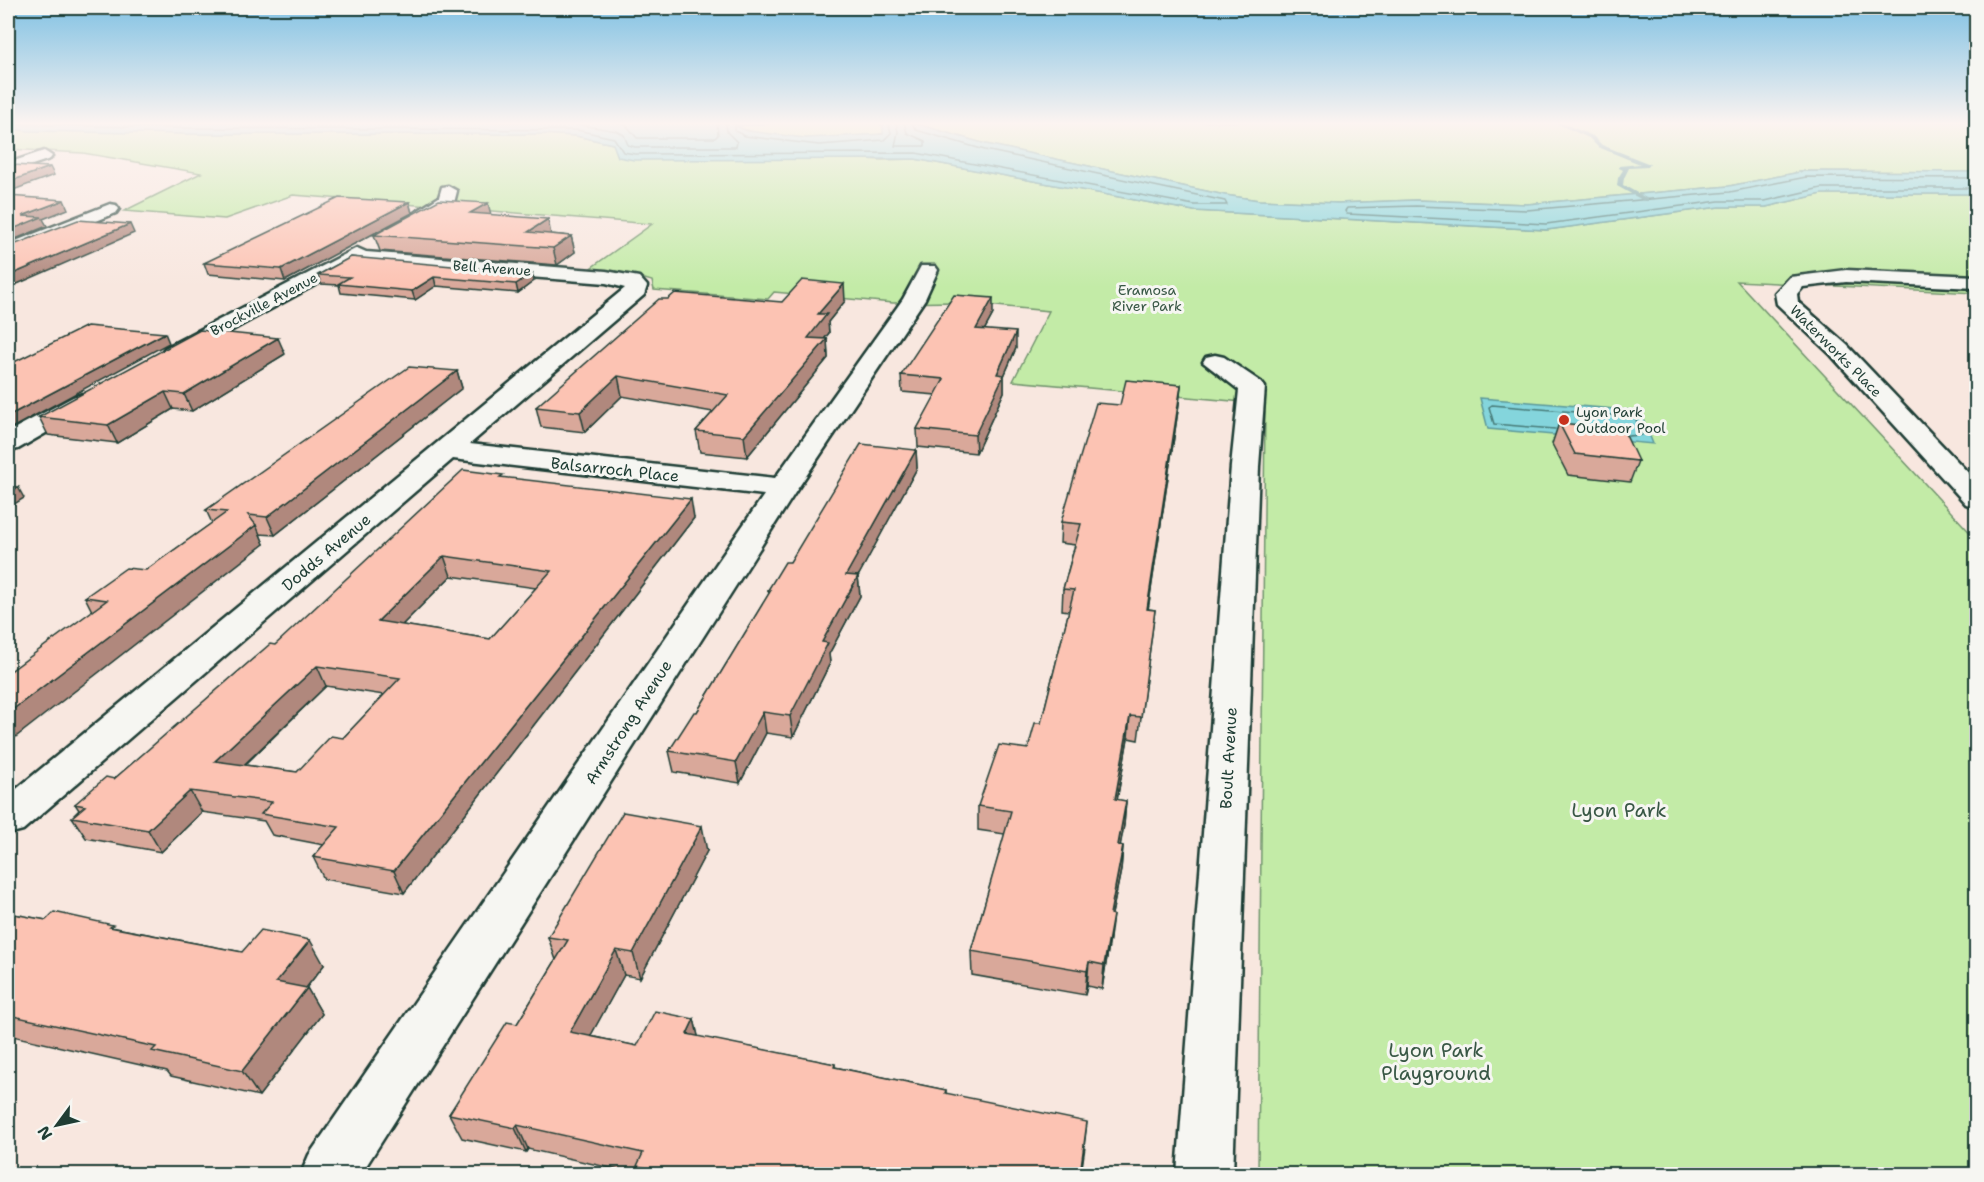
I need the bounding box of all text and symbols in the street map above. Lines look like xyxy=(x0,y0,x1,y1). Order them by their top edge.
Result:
street label: Bell Avenue xyxy=(452,256,532,280)
street label: Brockville Avenue xyxy=(207,268,321,340)
park label: Eramosa River Park xyxy=(1112,281,1182,315)
street label: Waterworks Place xyxy=(1786,301,1886,401)
place label: Lyon Park Outdoor Pool xyxy=(1576,403,1666,437)
marker: Lyon Park Outdoor Pool xyxy=(1557,413,1571,427)
street label: Balsarroch Place xyxy=(550,452,680,487)
street label: Dodds Avenue xyxy=(277,509,375,596)
street label: Armstrong Avenue xyxy=(580,656,677,788)
street label: Boult Avenue xyxy=(1215,707,1242,809)
park label: Lyon Park xyxy=(1571,797,1667,823)
park label: Lyon Park Playground xyxy=(1381,1037,1491,1086)
north arrow xyxy=(27,1095,87,1155)
text: N xyxy=(33,1122,57,1144)

